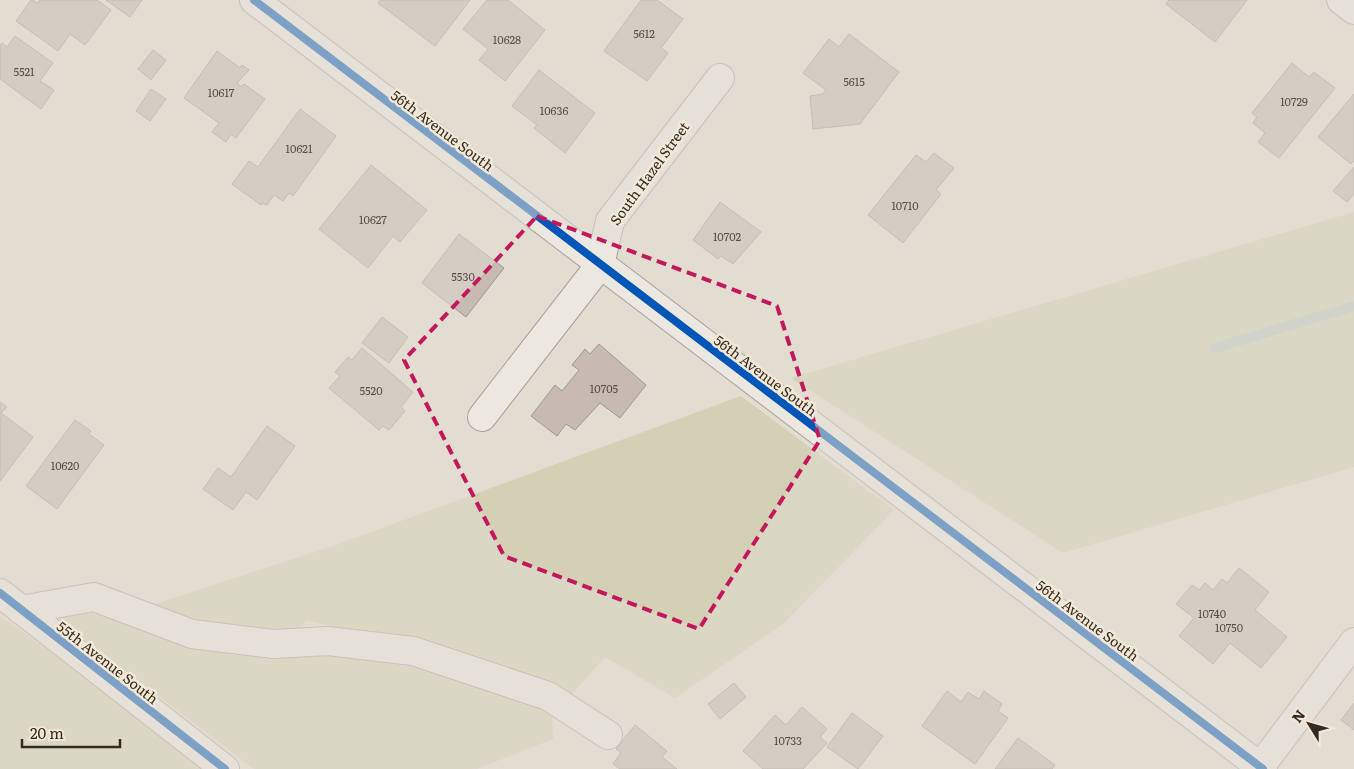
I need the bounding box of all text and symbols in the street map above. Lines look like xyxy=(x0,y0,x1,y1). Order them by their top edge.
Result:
house number: 5612 xyxy=(633,25,655,41)
house number: 10628 xyxy=(493,31,521,47)
house number: 5521 xyxy=(13,63,35,79)
house number: 5615 xyxy=(843,73,865,89)
house number: 10617 xyxy=(208,84,235,100)
street label: 56th Avenue South xyxy=(387,85,499,175)
house number: 10729 xyxy=(1280,93,1308,109)
house number: 10636 xyxy=(540,102,568,118)
street label: South Hazel Street xyxy=(605,117,694,229)
house number: 10621 xyxy=(286,140,313,156)
house number: 10710 xyxy=(891,197,919,213)
house number: 10627 xyxy=(359,211,387,227)
house number: 10702 xyxy=(713,228,742,244)
house number: 5530 xyxy=(451,268,475,284)
street label: 56th Avenue South xyxy=(710,330,822,420)
house number: 10705 xyxy=(590,380,619,396)
house number: 5520 xyxy=(359,382,383,398)
house number: 10620 xyxy=(51,457,79,473)
street label: 56th Avenue South xyxy=(1032,575,1144,665)
house number: 10740 xyxy=(1198,605,1226,621)
street label: 55th Avenue South xyxy=(53,616,163,708)
house number: 10750 xyxy=(1215,619,1243,635)
north arrow xyxy=(1284,699,1334,749)
text: N xyxy=(1286,705,1309,726)
scale bar xyxy=(22,716,120,748)
text: 20 m xyxy=(30,721,64,744)
house number: 10733 xyxy=(774,732,802,748)

